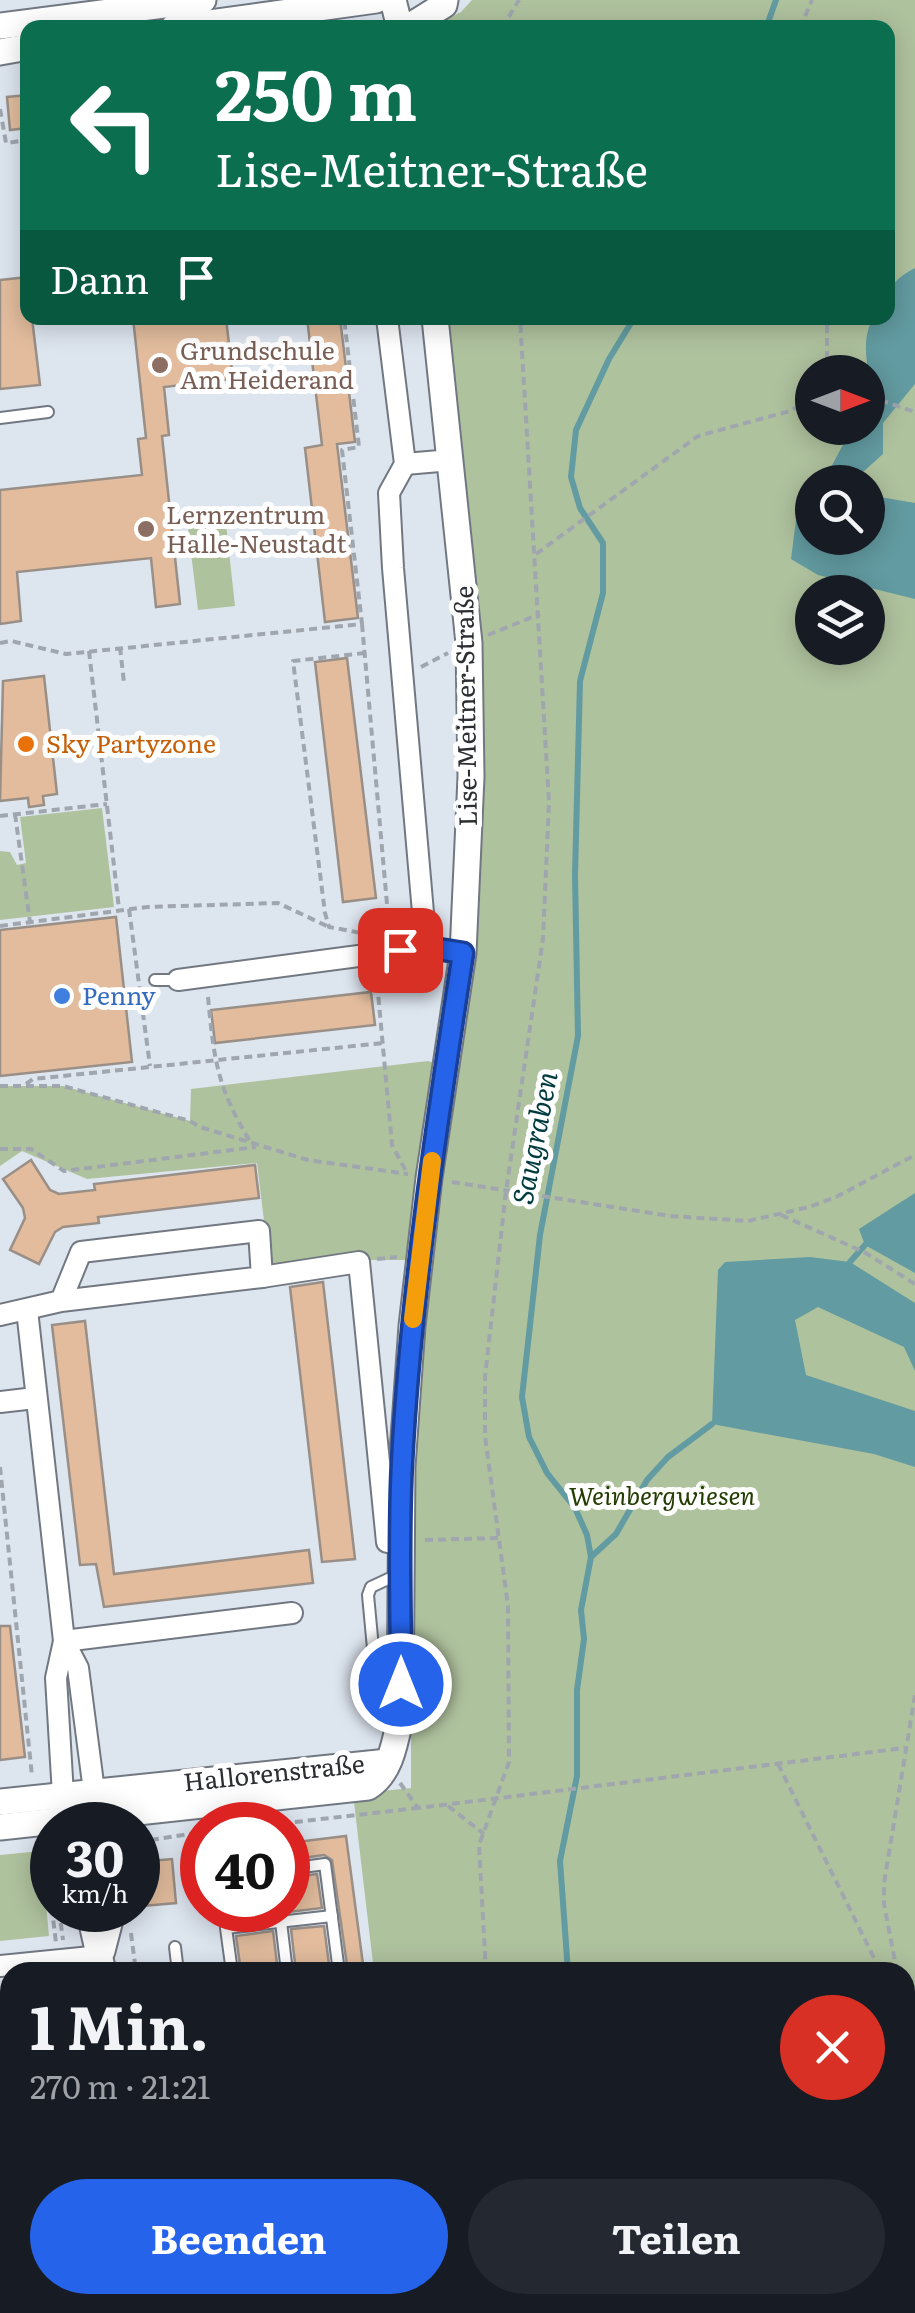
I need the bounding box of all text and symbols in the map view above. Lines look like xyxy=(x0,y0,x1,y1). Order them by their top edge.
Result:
text: 250 m xyxy=(215,39,417,143)
icon: left xyxy=(50,60,180,190)
text: Lise-Meitner-Straße xyxy=(215,134,648,201)
text: Dann xyxy=(50,249,149,306)
icon: arrive xyxy=(169,250,224,305)
place label: Grundschule Am Heiderand xyxy=(180,331,354,397)
marker: Grundschule Am Heiderand xyxy=(149,354,171,376)
north arrow xyxy=(795,355,885,445)
map controls xyxy=(795,355,885,665)
button: search xyxy=(795,465,885,555)
place label: Lernzentrum Halle-Neustadt xyxy=(166,495,346,561)
marker: Lernzentrum Halle-Neustadt xyxy=(135,518,157,540)
button: layers xyxy=(795,575,885,665)
street label: Lise-Meitner-Straße xyxy=(444,585,485,827)
place label: Sky Partyzone xyxy=(46,724,216,761)
marker: Sky Partyzone xyxy=(15,733,37,755)
pin xyxy=(358,908,443,993)
icon: arrive xyxy=(373,923,428,978)
place label: Penny xyxy=(82,976,156,1013)
marker: Penny xyxy=(51,985,73,1007)
water label: Saugraben xyxy=(500,1067,567,1208)
park label: Weinbergwiesen xyxy=(569,1476,755,1513)
position arrow xyxy=(349,1632,453,1736)
street label: Hallorenstraße xyxy=(182,1744,366,1799)
speed limit sign: 40 xyxy=(180,1802,310,1932)
text: 30 xyxy=(66,1818,124,1892)
text: km/h xyxy=(62,1874,128,1911)
text: 1 Min. xyxy=(30,1979,209,2068)
button: close xyxy=(780,1995,885,2100)
text: 270 m · 21:21 xyxy=(30,2061,210,2109)
button: Beenden xyxy=(30,2179,448,2294)
button: Teilen xyxy=(468,2179,885,2294)

